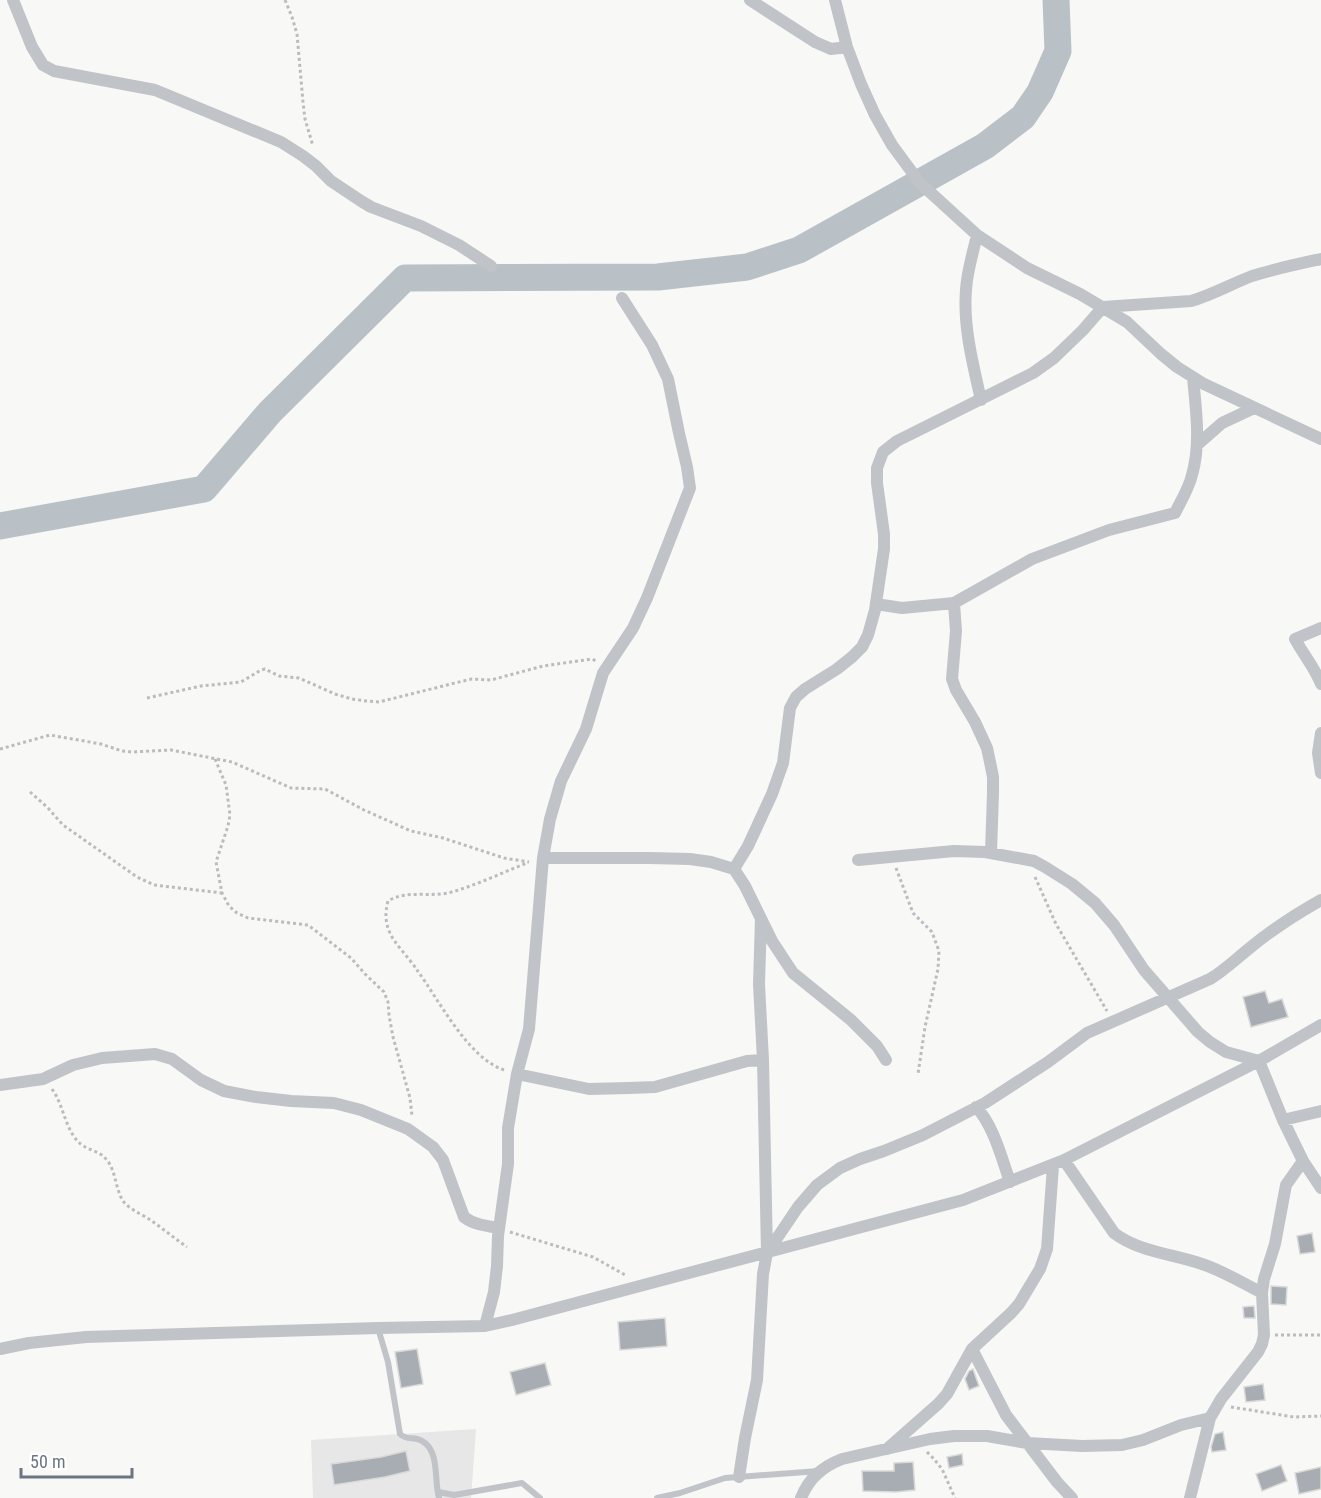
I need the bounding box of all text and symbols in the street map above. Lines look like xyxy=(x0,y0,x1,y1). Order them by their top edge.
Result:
scale bar xyxy=(21,1441,132,1479)
text: 50 m xyxy=(30,1451,65,1472)

